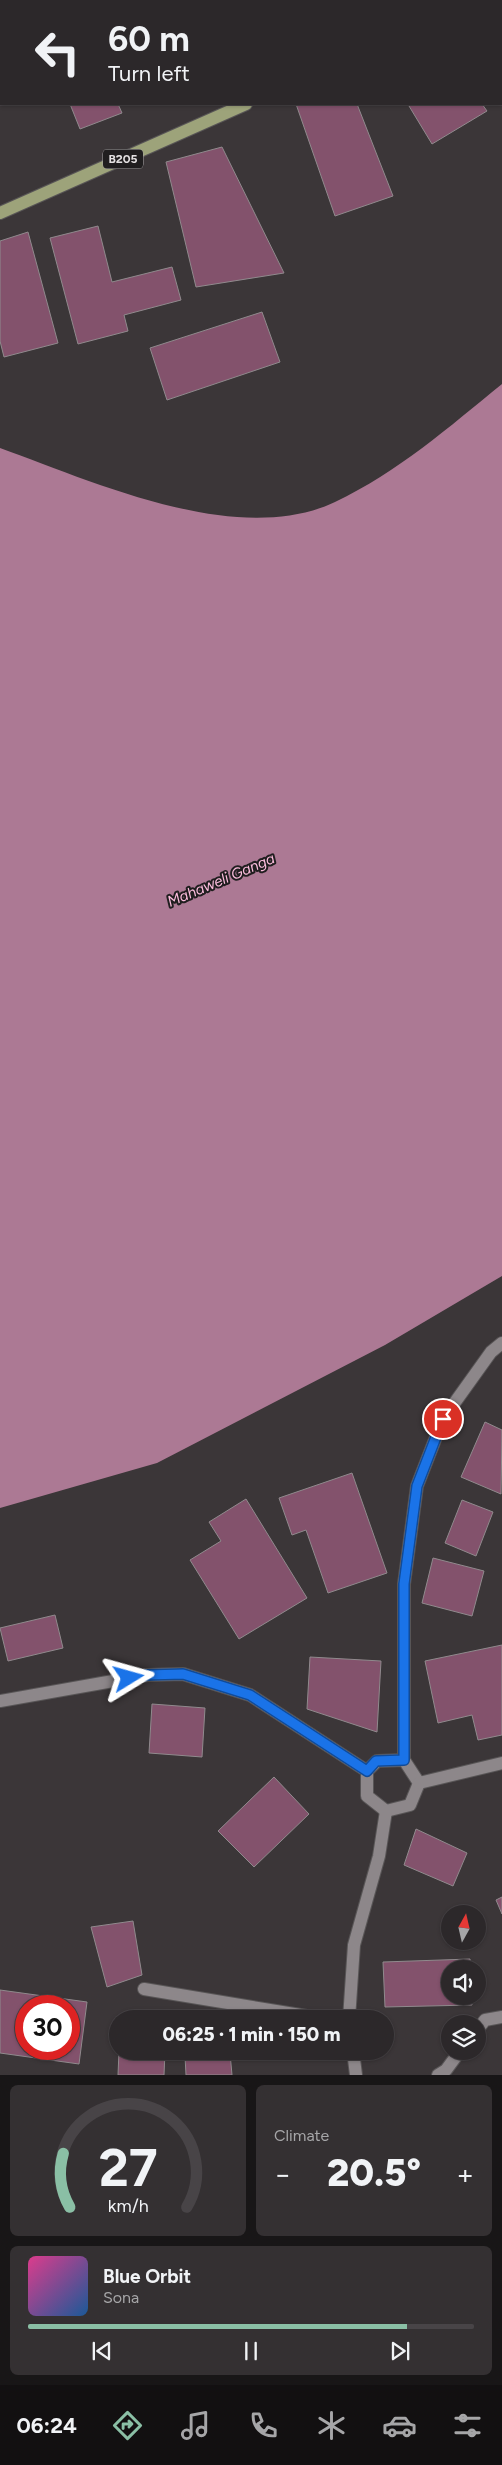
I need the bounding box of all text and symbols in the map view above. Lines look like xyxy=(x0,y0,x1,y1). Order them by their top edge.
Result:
text: 60 m xyxy=(108,18,190,60)
icon: left xyxy=(25,20,90,85)
text: Turn left xyxy=(108,60,190,87)
road number: B205 xyxy=(103,150,143,168)
water label: Mahaweli Ganga xyxy=(164,849,278,911)
pin xyxy=(422,1398,464,1440)
icon: arrive xyxy=(429,1405,457,1433)
position arrow xyxy=(102,1651,154,1703)
north arrow xyxy=(441,1905,486,1950)
map controls xyxy=(441,1905,486,2060)
button: sound xyxy=(441,1960,486,2005)
speed limit sign: 30 xyxy=(15,1995,80,2060)
button: layers xyxy=(441,2015,486,2060)
text: 06:25 · 1 min · 150 m xyxy=(163,2023,340,2046)
text: Climate xyxy=(274,2126,329,2145)
text: 27 xyxy=(98,2137,158,2199)
text: 20.5° xyxy=(327,2150,421,2196)
text: − xyxy=(274,2157,291,2191)
text: + xyxy=(457,2157,474,2191)
text: km/h xyxy=(108,2195,148,2216)
text: Blue Orbit xyxy=(103,2265,191,2288)
text: Sona xyxy=(103,2288,139,2307)
icon: previous xyxy=(88,2337,116,2365)
icon: pause xyxy=(237,2337,265,2365)
icon: next xyxy=(386,2337,414,2365)
icon: directions xyxy=(110,2408,145,2443)
icon: music xyxy=(178,2408,213,2443)
icon: phone xyxy=(246,2408,281,2443)
icon: climate xyxy=(314,2408,349,2443)
icon: car xyxy=(382,2408,417,2443)
icon: filters xyxy=(450,2408,485,2443)
text: 06:24 xyxy=(17,2412,77,2439)

